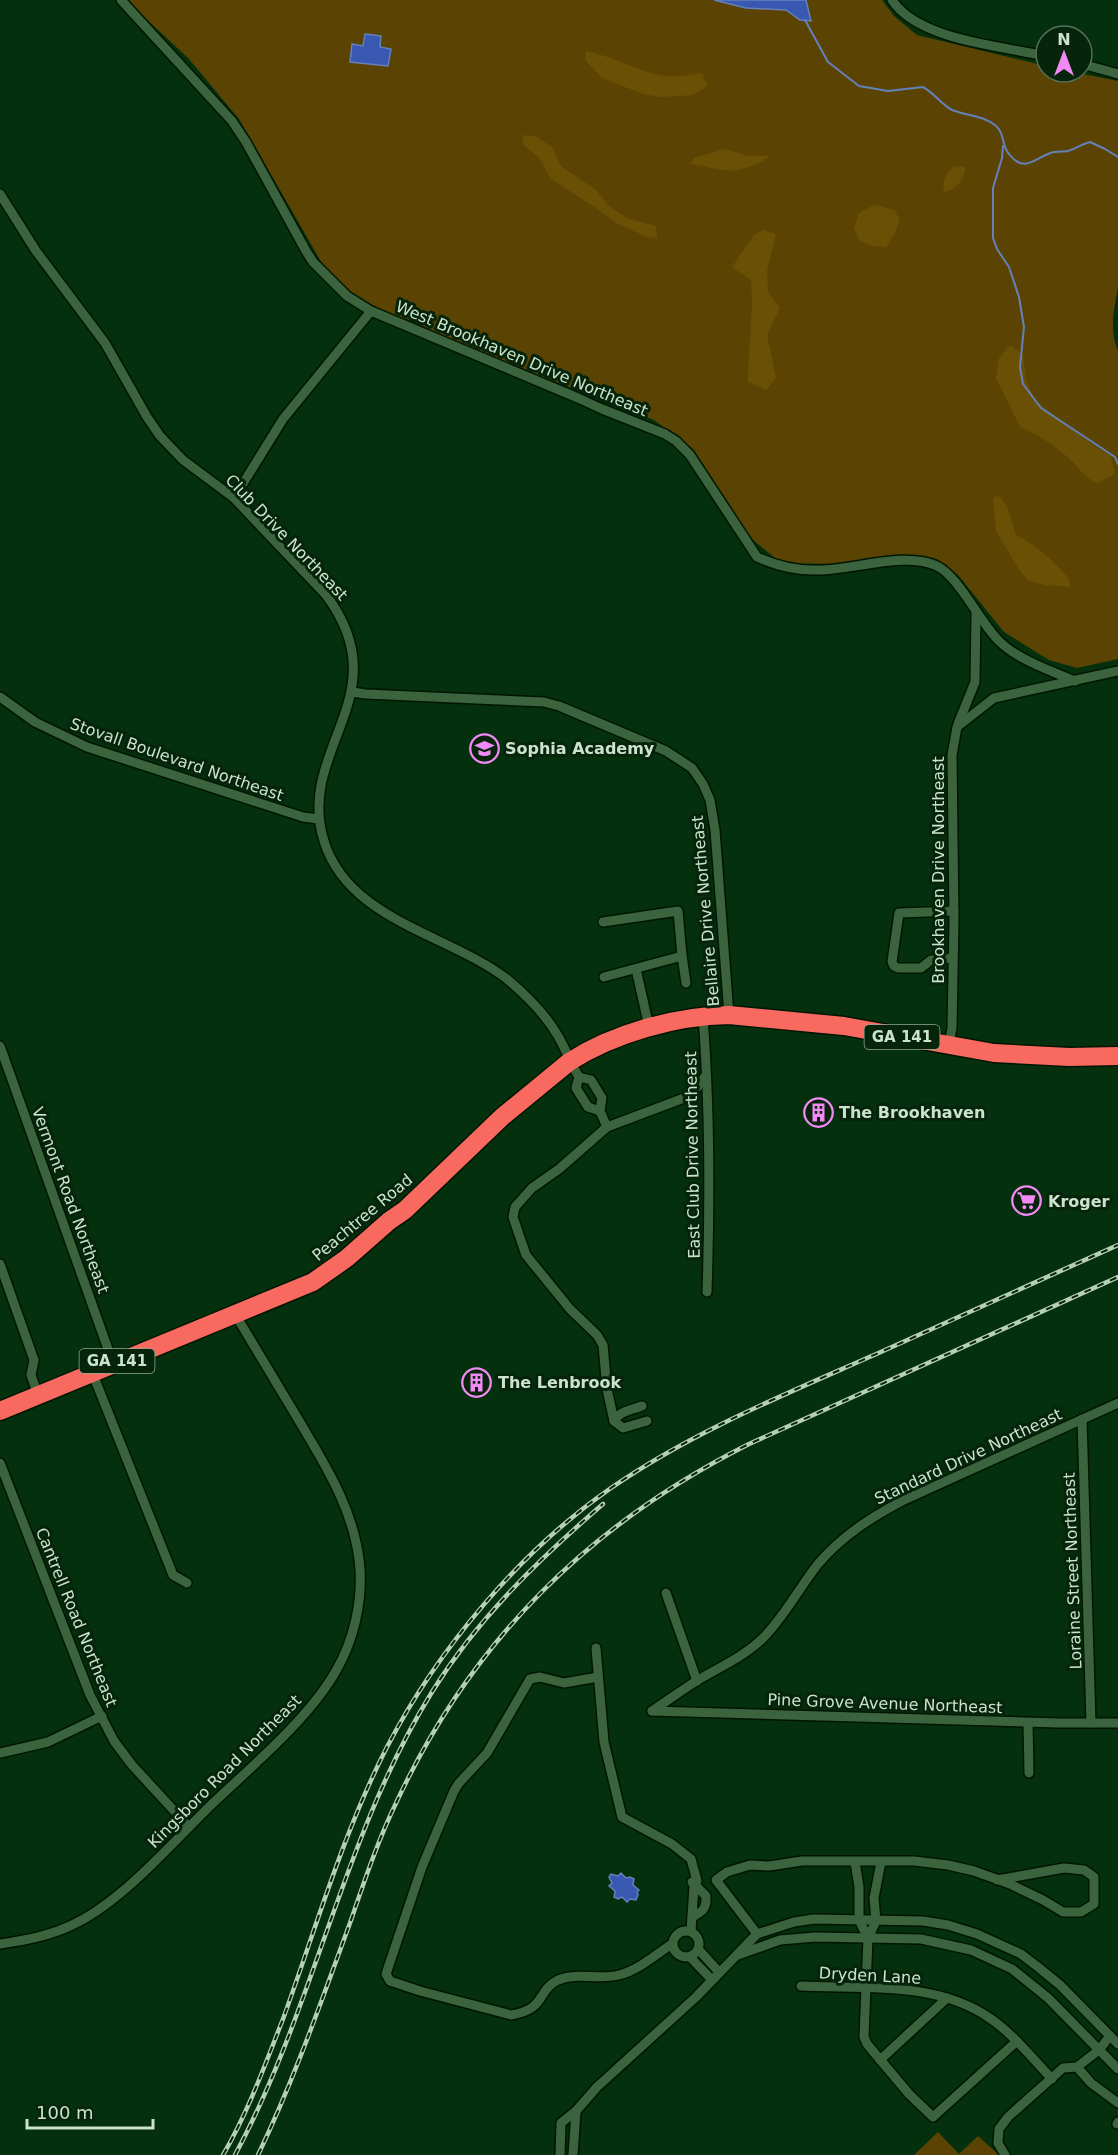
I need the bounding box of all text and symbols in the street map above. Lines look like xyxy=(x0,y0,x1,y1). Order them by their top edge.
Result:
north arrow xyxy=(1034,24,1094,84)
text: N xyxy=(1057,30,1071,49)
street label: West Brookhaven Drive Northeast xyxy=(393,297,651,420)
street label: Club Drive Northeast xyxy=(222,470,352,604)
street label: Stovall Boulevard Northeast xyxy=(68,714,286,805)
school or university icon: Sophia Academy xyxy=(468,732,500,764)
place label: Sophia Academy xyxy=(505,739,655,758)
street label: Brookhaven Drive Northeast xyxy=(929,756,948,984)
street label: Bellaire Drive Northeast xyxy=(688,815,723,1007)
road number: GA 141 xyxy=(864,1025,940,1049)
street label: East Club Drive Northeast xyxy=(681,1051,704,1259)
building icon: The Brookhaven xyxy=(802,1096,834,1128)
place label: The Brookhaven xyxy=(839,1103,985,1122)
street label: Vermont Road Northeast xyxy=(28,1104,113,1296)
street label: Peachtree Road xyxy=(308,1170,416,1265)
supermarket icon: Kroger xyxy=(1011,1185,1043,1217)
place label: Kroger xyxy=(1048,1192,1110,1211)
road number: GA 141 xyxy=(80,1349,154,1373)
building icon: The Lenbrook xyxy=(461,1366,493,1398)
place label: The Lenbrook xyxy=(498,1373,621,1392)
street label: Standard Drive Northeast xyxy=(871,1405,1065,1508)
street label: Loraine Street Northeast xyxy=(1060,1472,1085,1670)
street label: Cantrell Road Northeast xyxy=(32,1525,121,1710)
street label: Pine Grove Avenue Northeast xyxy=(767,1690,1003,1717)
street label: Kingsboro Road Northeast xyxy=(144,1691,305,1852)
street label: Dryden Lane xyxy=(818,1963,922,1988)
scale bar xyxy=(27,2092,153,2130)
text: 100 m xyxy=(36,2102,94,2123)

